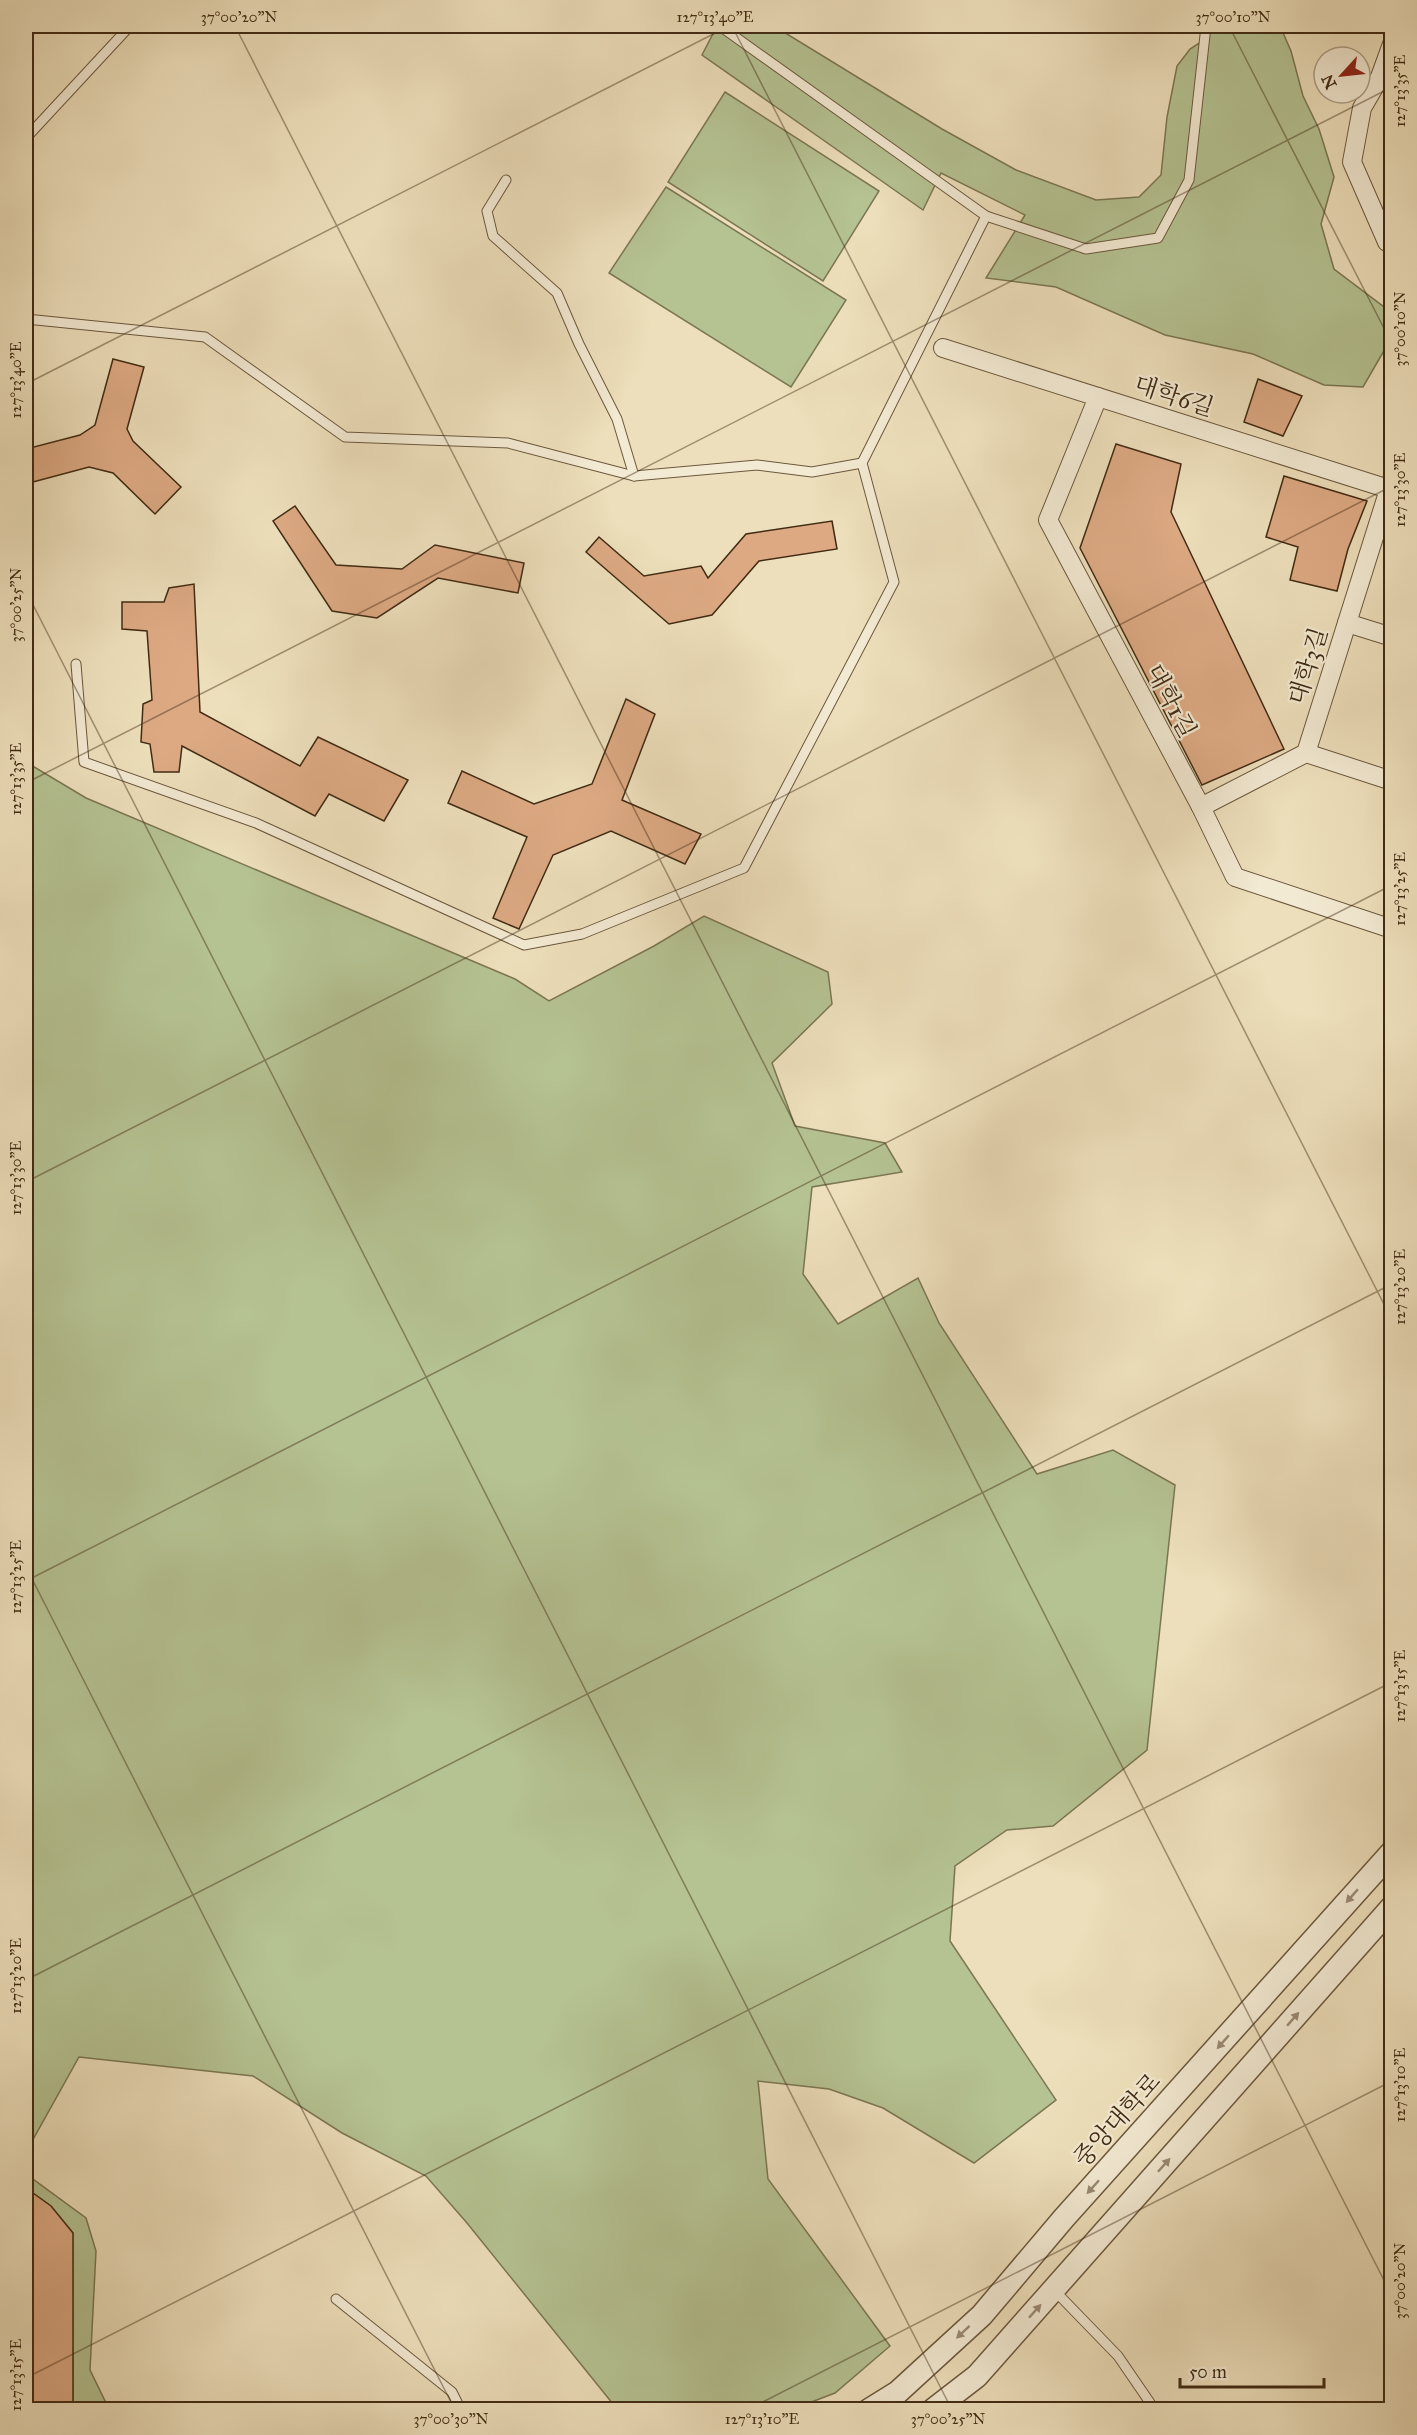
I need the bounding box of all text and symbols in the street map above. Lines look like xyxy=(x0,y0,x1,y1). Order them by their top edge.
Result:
text: 37°00'20"N xyxy=(201,8,278,26)
text: 127°13'40"E xyxy=(677,8,754,26)
text: 37°00'10"N xyxy=(1196,8,1271,26)
north arrow xyxy=(1312,45,1372,105)
text: 127°13'35"E xyxy=(1391,54,1409,127)
text: N xyxy=(1317,71,1341,92)
text: 37°00'10"N xyxy=(1391,291,1409,366)
text: 127°13'40"E xyxy=(7,341,25,418)
street label: 대학6길 xyxy=(1130,369,1218,423)
text: 127°13'30"E xyxy=(1391,453,1409,527)
text: 37°00'25"N xyxy=(7,567,25,642)
street label: 대학3길 xyxy=(1282,624,1334,708)
street label: 대학1길 xyxy=(1139,659,1203,743)
text: 127°13'35"E xyxy=(7,742,25,815)
text: 127°13'25"E xyxy=(1391,852,1409,926)
text: 127°13'30"E xyxy=(7,1141,25,1215)
text: 127°13'20"E xyxy=(1391,1249,1409,1325)
text: 127°13'25"E xyxy=(7,1540,25,1614)
text: 127°13'15"E xyxy=(1391,1649,1409,1722)
one-way arrow xyxy=(1345,1888,1359,1903)
text: 127°13'20"E xyxy=(7,1938,25,2014)
one-way arrow xyxy=(1286,2012,1299,2027)
one-way arrow xyxy=(1217,2034,1230,2049)
text: 127°13'10"E xyxy=(1391,2048,1409,2122)
street label: 중앙대학로 xyxy=(1067,2067,1167,2173)
one-way arrow xyxy=(1157,2158,1170,2173)
one-way arrow xyxy=(1086,2179,1100,2194)
text: 37°00'20"N xyxy=(1391,2242,1409,2319)
one-way arrow xyxy=(1028,2304,1041,2319)
one-way arrow xyxy=(956,2325,971,2338)
text: 127°13'15"E xyxy=(7,2338,25,2411)
scale bar xyxy=(1180,2351,1324,2389)
text: 50 m xyxy=(1189,2361,1227,2383)
text: 37°00'30"N xyxy=(413,2410,489,2428)
text: 127°13'10"E xyxy=(725,2410,799,2428)
text: 37°00'25"N xyxy=(911,2410,986,2428)

